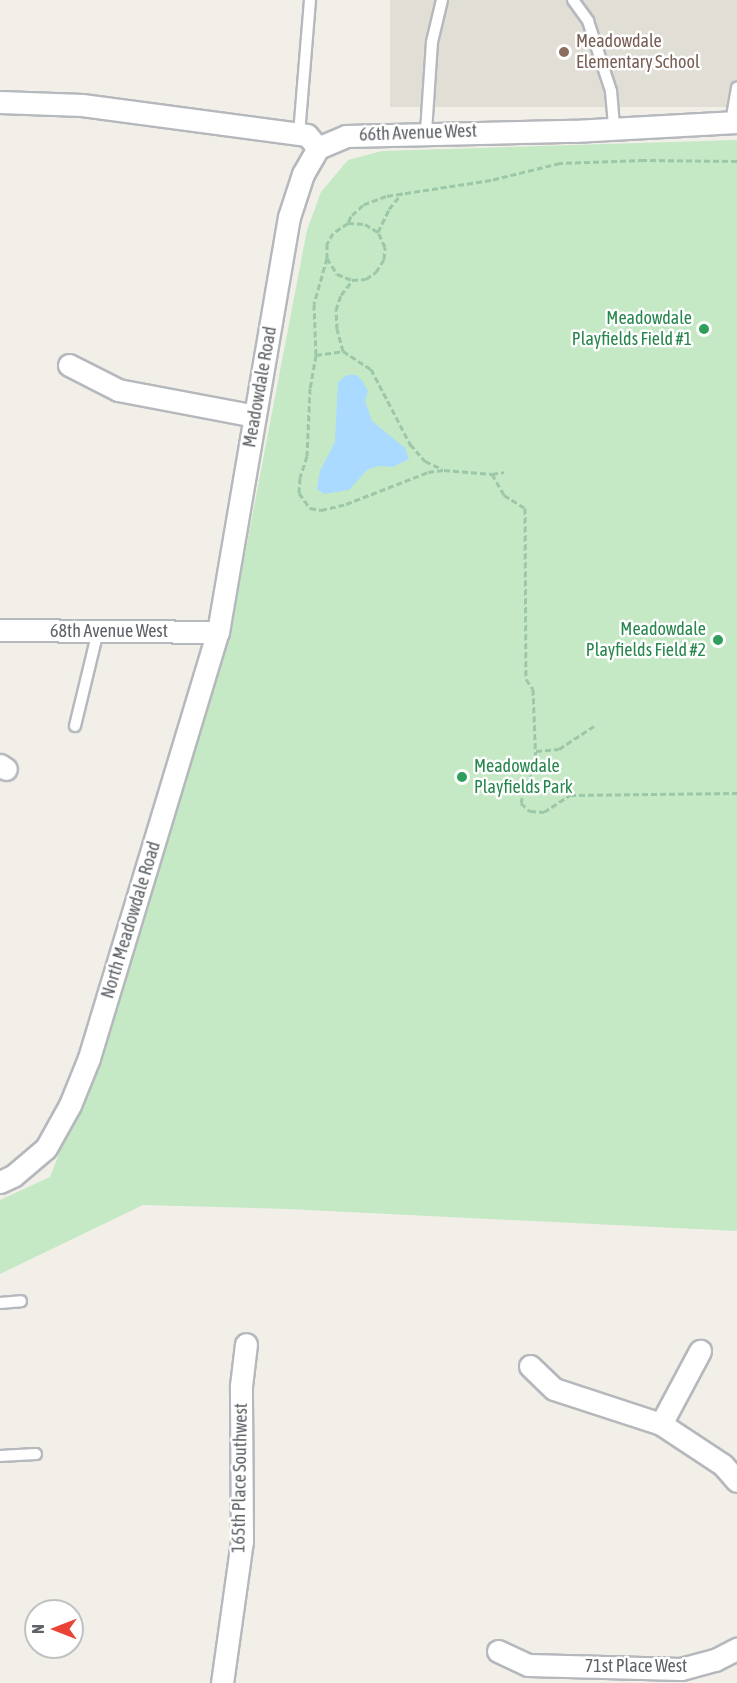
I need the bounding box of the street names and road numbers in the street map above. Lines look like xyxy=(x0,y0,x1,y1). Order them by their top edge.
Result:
street label: 66th Avenue West xyxy=(359,120,477,146)
street label: Meadowdale Road xyxy=(239,325,281,449)
street label: 68th Avenue West xyxy=(50,620,168,642)
street label: North Meadowdale Road xyxy=(97,839,165,1001)
street label: 165th Place Southwest xyxy=(228,1403,252,1553)
street label: 71st Place West xyxy=(585,1655,687,1677)

